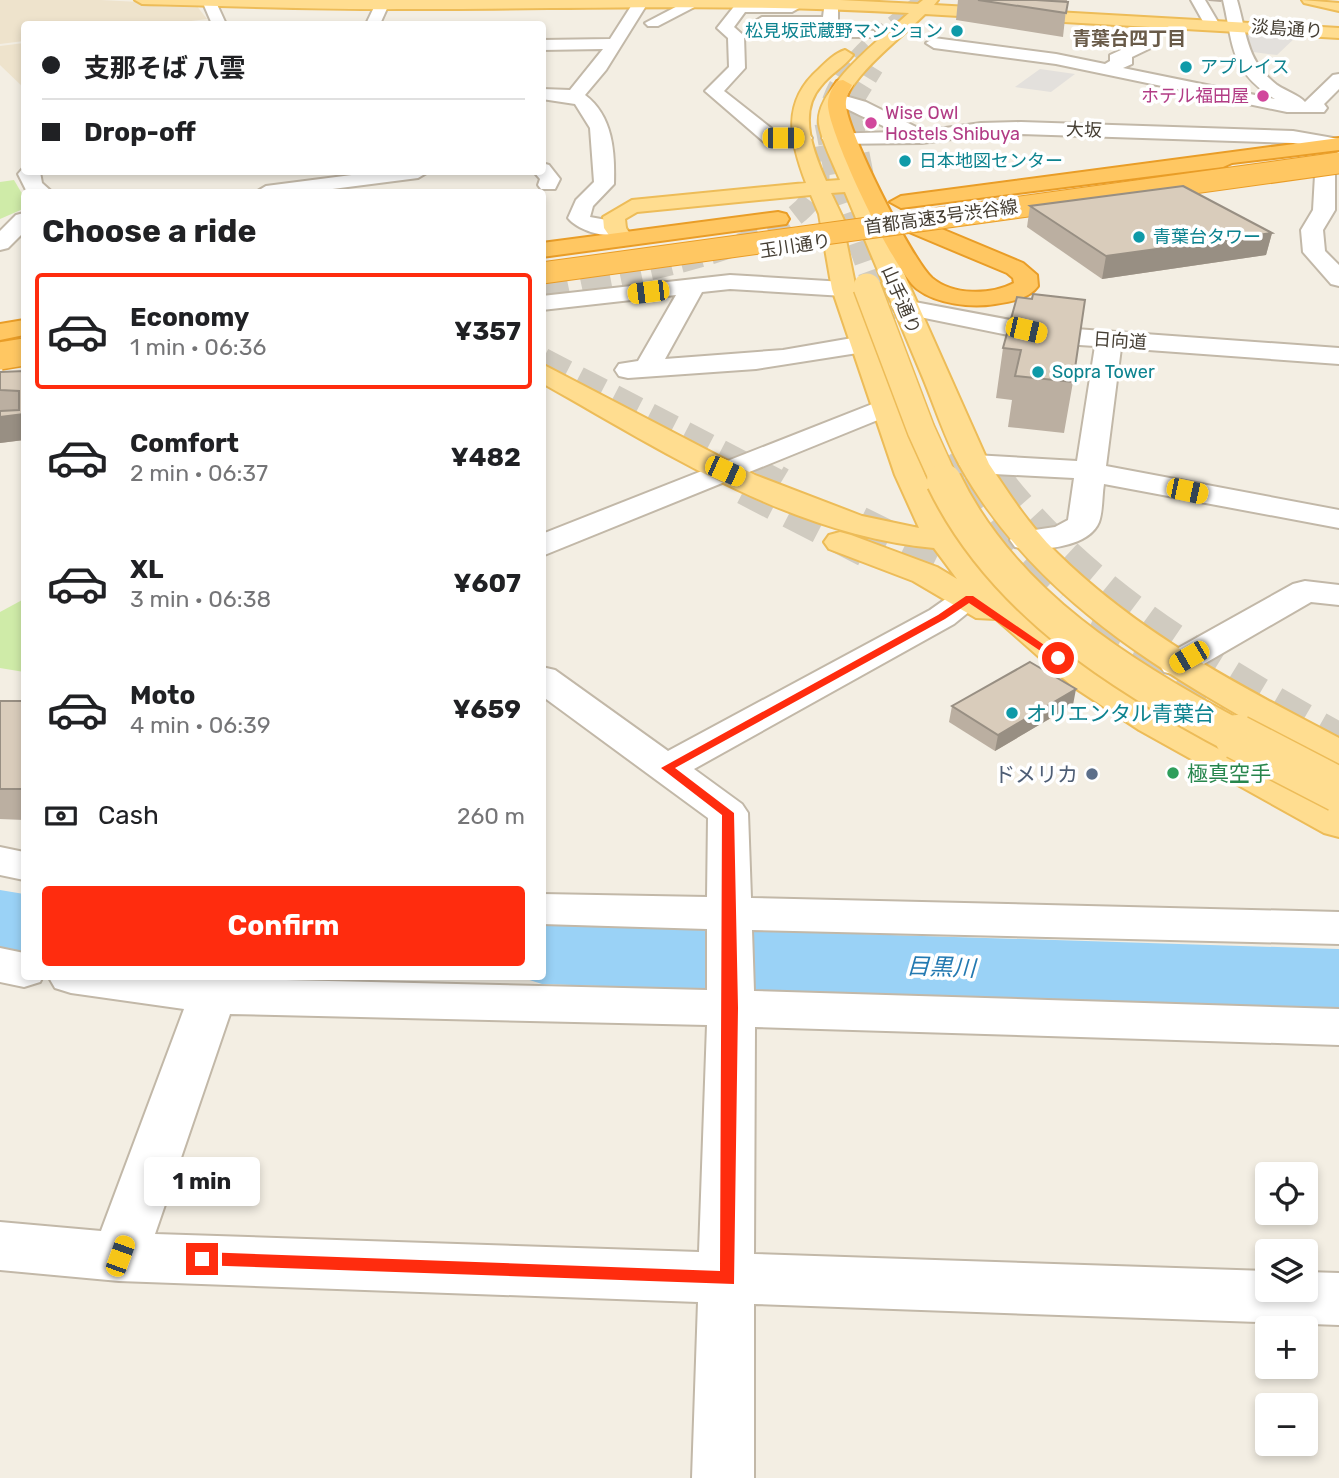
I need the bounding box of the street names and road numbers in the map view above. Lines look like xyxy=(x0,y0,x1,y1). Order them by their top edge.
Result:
street label: 淡島通り xyxy=(1250,16,1324,42)
street label: 大坂 xyxy=(1066,118,1102,142)
street label: 首都高速3号渋谷線 xyxy=(863,195,1019,239)
street label: 玉川通り xyxy=(758,230,832,262)
street label: 山手通り xyxy=(877,263,925,337)
street label: 日向道 xyxy=(1092,328,1148,354)

